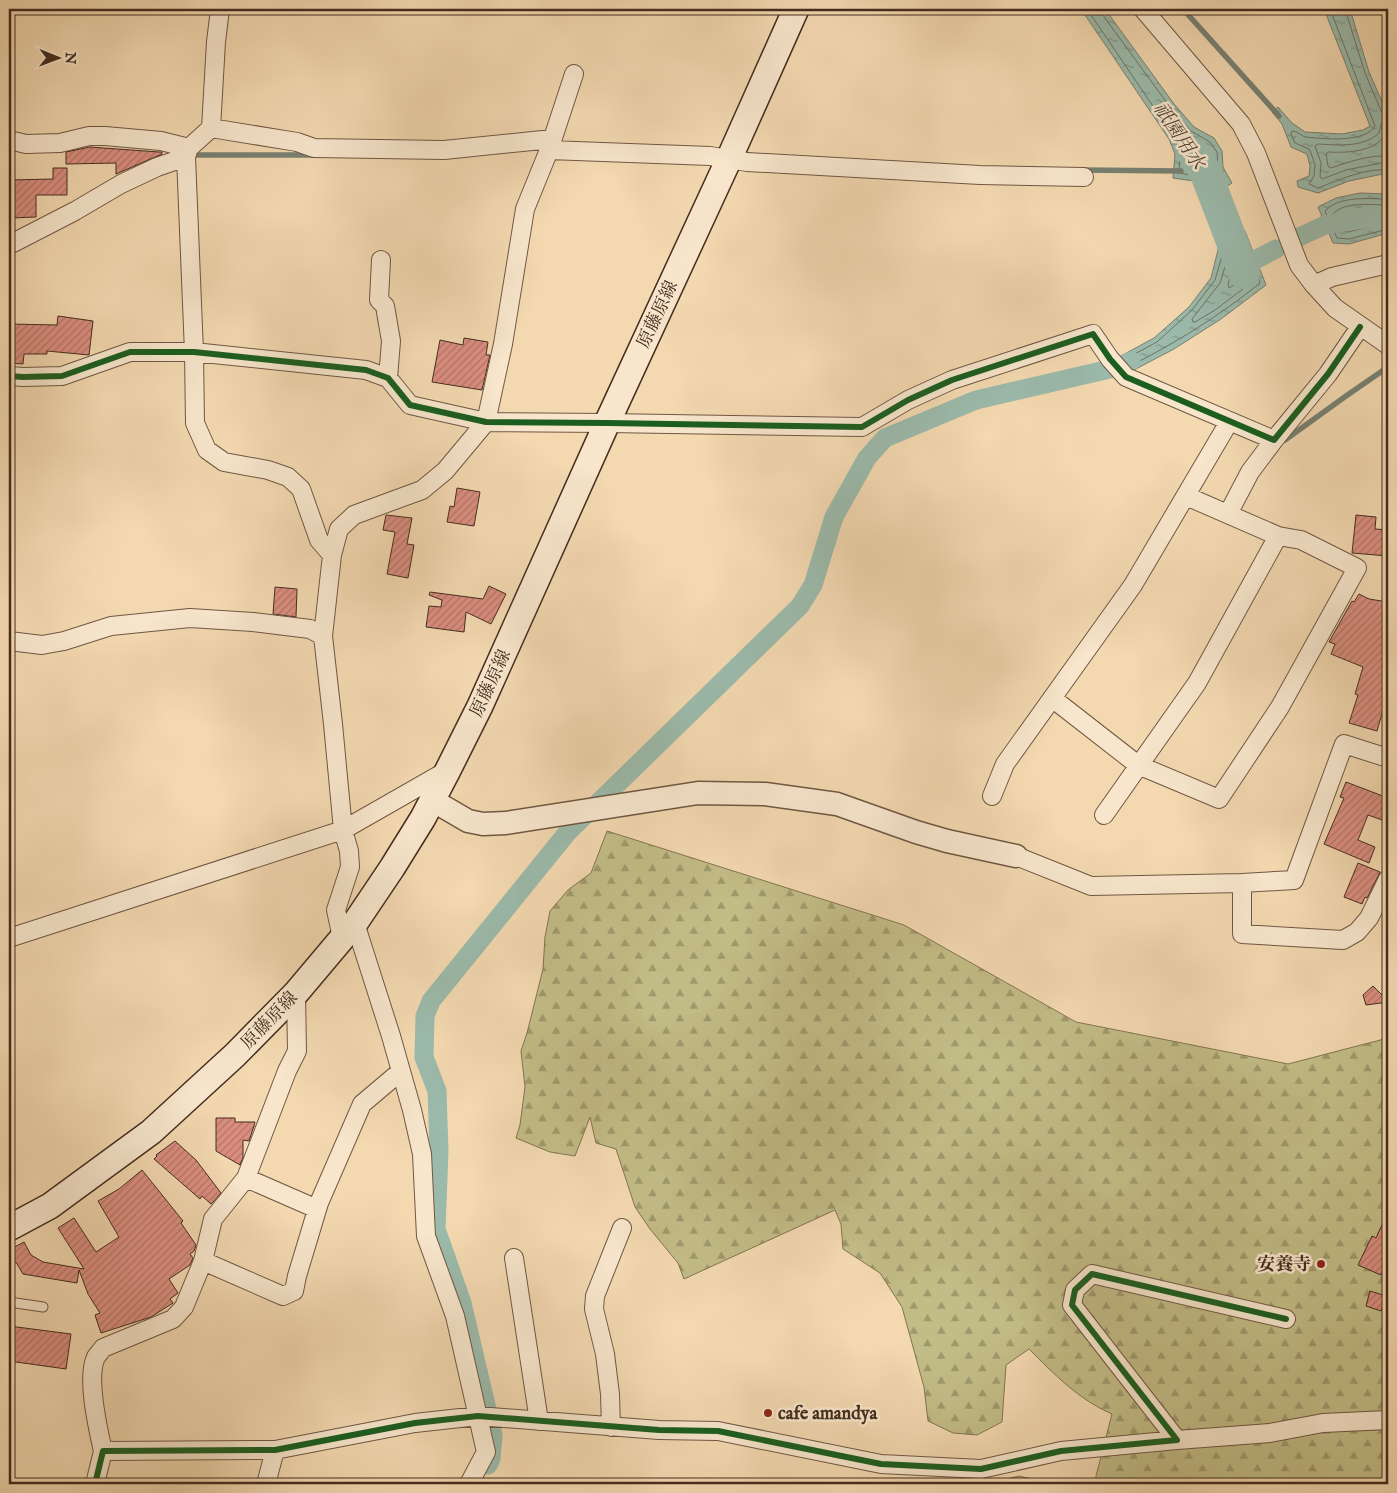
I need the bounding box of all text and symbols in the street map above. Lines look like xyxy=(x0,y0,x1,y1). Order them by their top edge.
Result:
north arrow xyxy=(32,32,82,82)
text: N xyxy=(61,51,79,64)
water label: 祇園用水 xyxy=(1147,98,1211,176)
street label: 原藤原線 xyxy=(633,277,684,352)
street label: 原藤原線 xyxy=(466,646,517,721)
street label: 原藤原線 xyxy=(237,987,303,1055)
place label: 安養寺 xyxy=(1257,1254,1311,1277)
marker: 安養寺 xyxy=(1315,1258,1327,1270)
place label: cafe amandya xyxy=(778,1403,878,1426)
marker: cafe amandya xyxy=(762,1407,774,1419)

